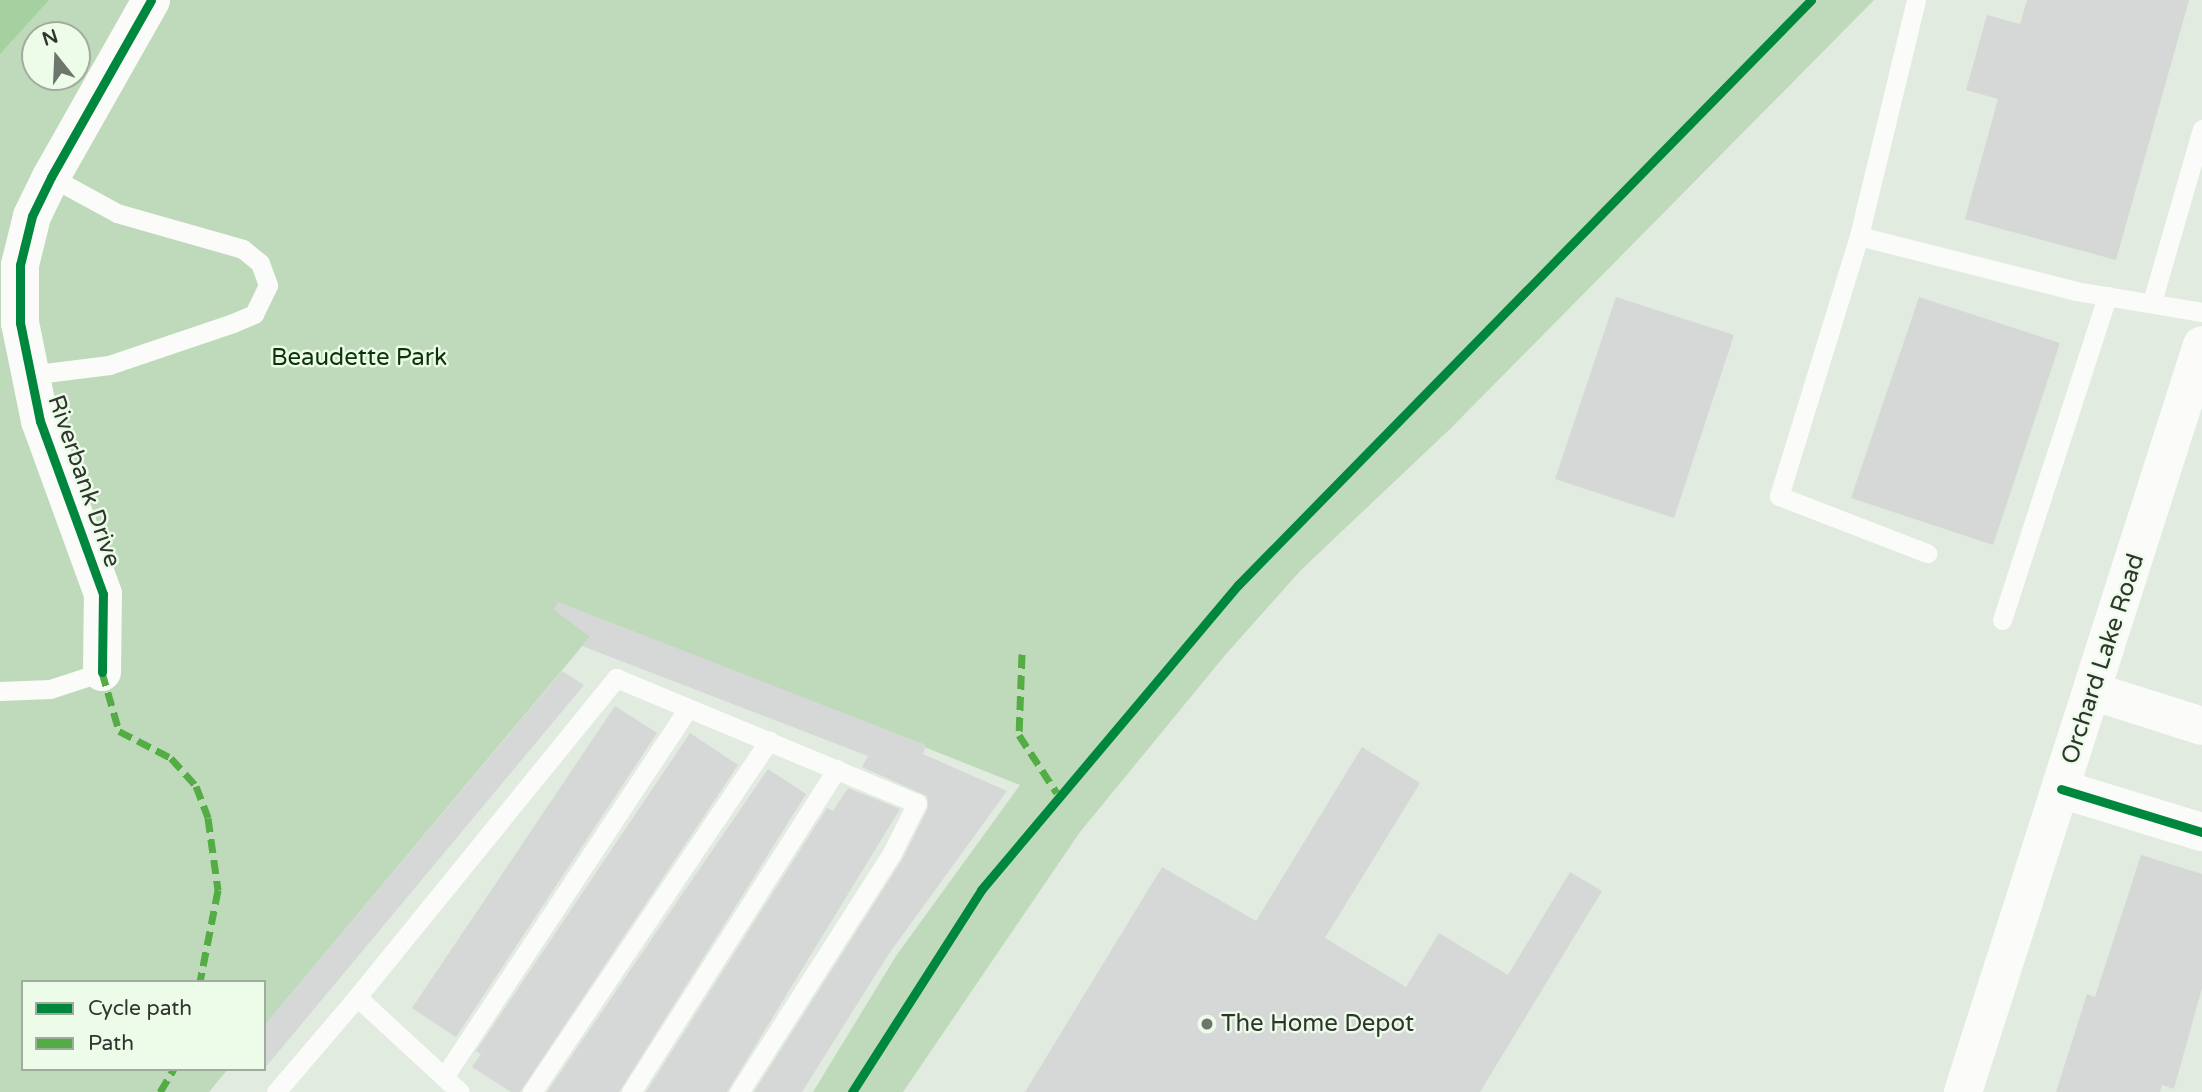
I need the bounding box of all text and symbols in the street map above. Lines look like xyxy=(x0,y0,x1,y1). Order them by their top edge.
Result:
north arrow xyxy=(21,21,91,91)
text: N xyxy=(39,25,61,51)
park label: Beaudette Park xyxy=(271,344,447,372)
street label: Riverbank Drive xyxy=(41,391,127,571)
street label: Orchard Lake Road xyxy=(2055,550,2151,768)
legend xyxy=(21,980,266,1071)
text: Cycle path xyxy=(88,996,192,1021)
place label: The Home Depot xyxy=(1221,1010,1414,1038)
marker: The Home Depot xyxy=(1199,1016,1215,1032)
text: Path xyxy=(88,1031,134,1056)

